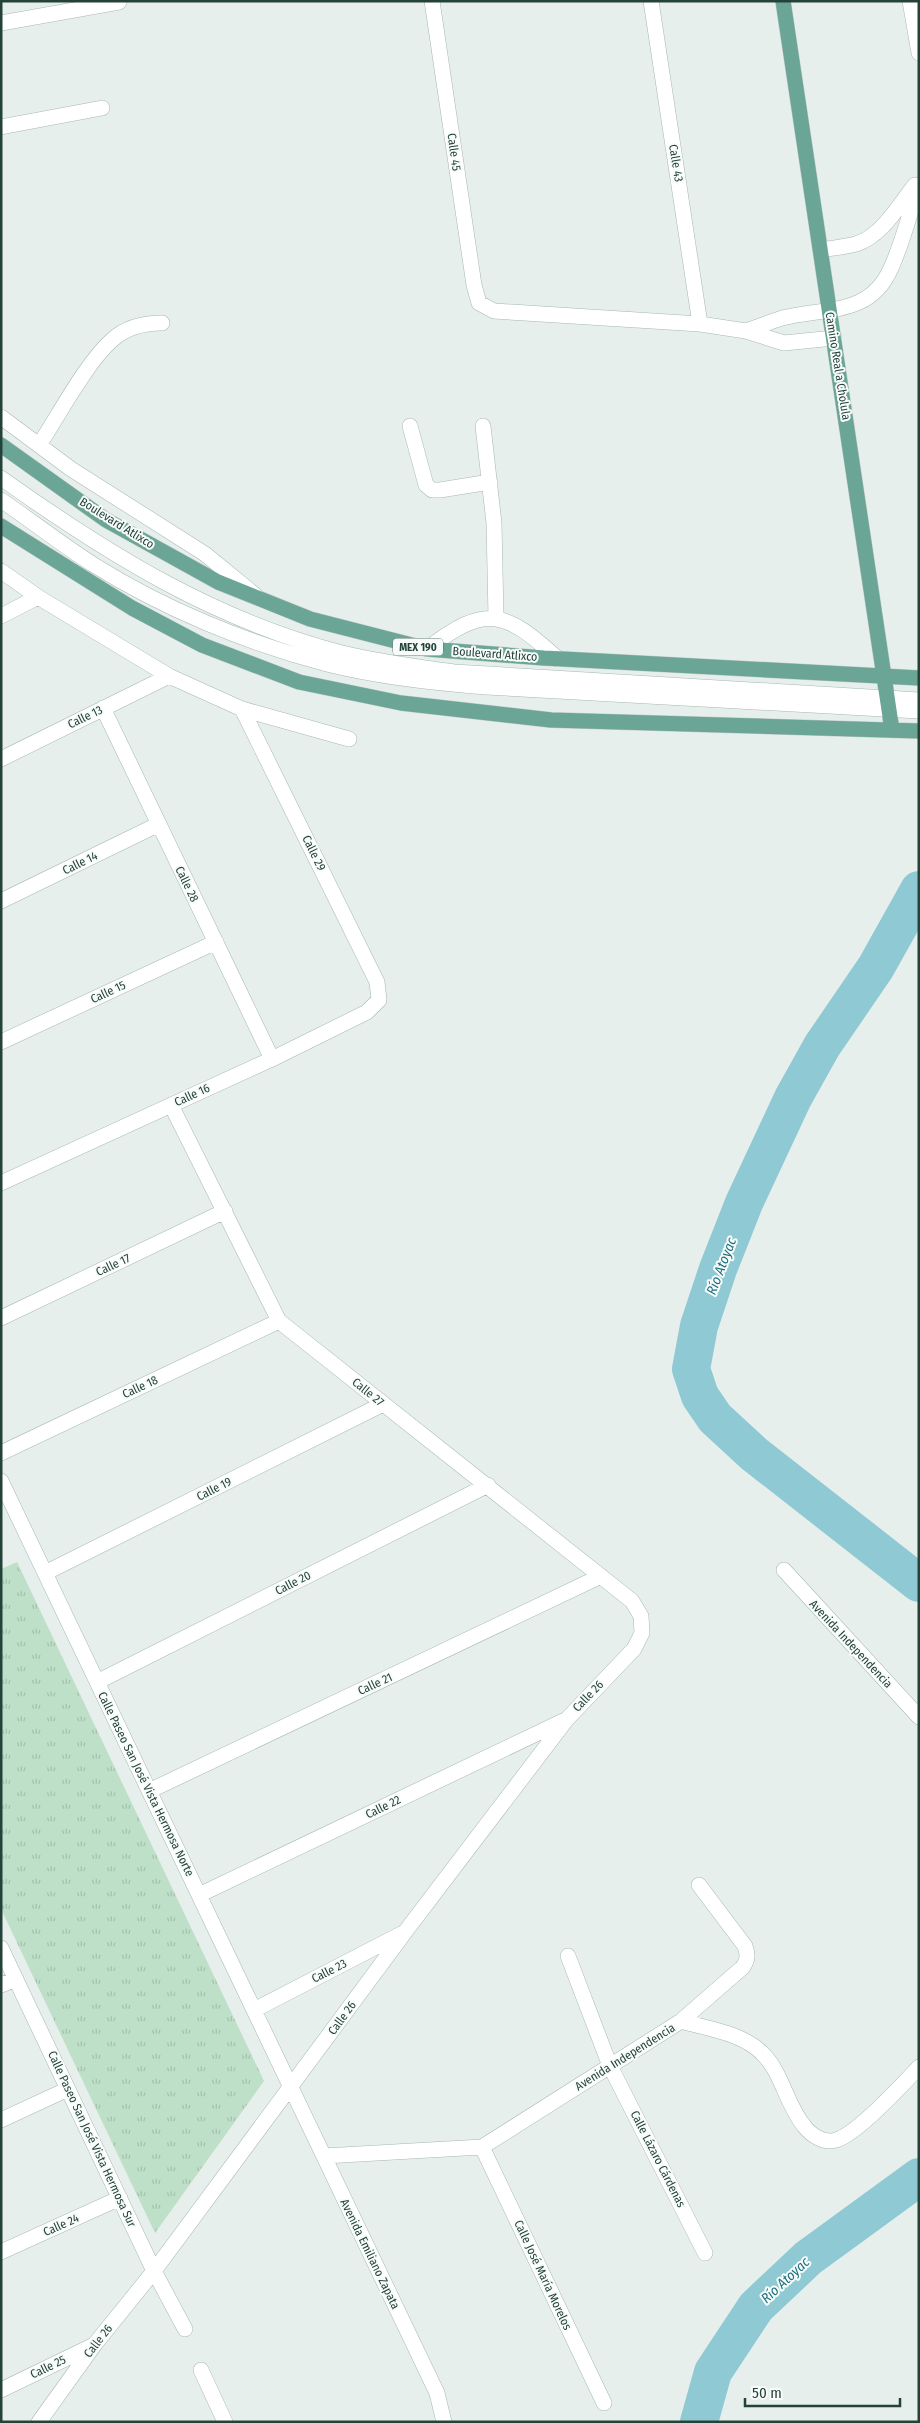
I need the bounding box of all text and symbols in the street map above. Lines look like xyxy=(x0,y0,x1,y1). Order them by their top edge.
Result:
street label: Calle 45 xyxy=(444,132,464,172)
street label: Calle 43 xyxy=(666,143,686,183)
street label: Camino Real a Cholula xyxy=(823,311,853,421)
street label: Boulevard Atlixco xyxy=(77,495,157,551)
road number: MEX 190 xyxy=(393,638,443,656)
street label: Boulevard Atlixco xyxy=(452,644,538,664)
street label: Calle 13 xyxy=(65,703,105,731)
street label: Calle 29 xyxy=(299,833,329,873)
street label: Calle 14 xyxy=(60,848,100,877)
street label: Calle 28 xyxy=(172,864,202,904)
street label: Calle 15 xyxy=(88,978,128,1006)
street label: Calle 16 xyxy=(172,1081,212,1109)
water label: Río Atoyac xyxy=(703,1234,741,1297)
street label: Calle 17 xyxy=(94,1251,133,1279)
street label: Calle 18 xyxy=(120,1373,160,1401)
street label: Calle 27 xyxy=(349,1375,387,1409)
street label: Calle 19 xyxy=(194,1474,234,1504)
street label: Calle 20 xyxy=(273,1568,313,1598)
street label: Avenida Independencia xyxy=(807,1597,895,1691)
street label: Calle 21 xyxy=(356,1670,394,1698)
street label: Calle 26 xyxy=(570,1677,606,1715)
street label: Calle Paseo San José Vista Hermosa Norte xyxy=(95,1689,197,1879)
street label: Calle 22 xyxy=(363,1793,403,1821)
street label: Calle 23 xyxy=(309,1956,349,1986)
street label: Calle 26 xyxy=(325,1998,359,2037)
street label: Avenida Independencia xyxy=(572,2020,678,2093)
street label: Calle Paseo San José Vista Hermosa Sur xyxy=(45,2049,139,2230)
street label: Calle Lázaro Cárdenas xyxy=(628,2108,688,2210)
street label: Avenida Emiliano Zapata xyxy=(337,2197,403,2311)
street label: Calle 24 xyxy=(41,2211,81,2239)
street label: Calle José María Morelos xyxy=(511,2218,575,2332)
water label: Río Atoyac xyxy=(758,2253,814,2307)
street label: Calle 26 xyxy=(81,2322,115,2360)
street label: Calle 25 xyxy=(28,2352,68,2382)
scale bar xyxy=(745,2376,900,2408)
text: 50 m xyxy=(752,2384,782,2402)

